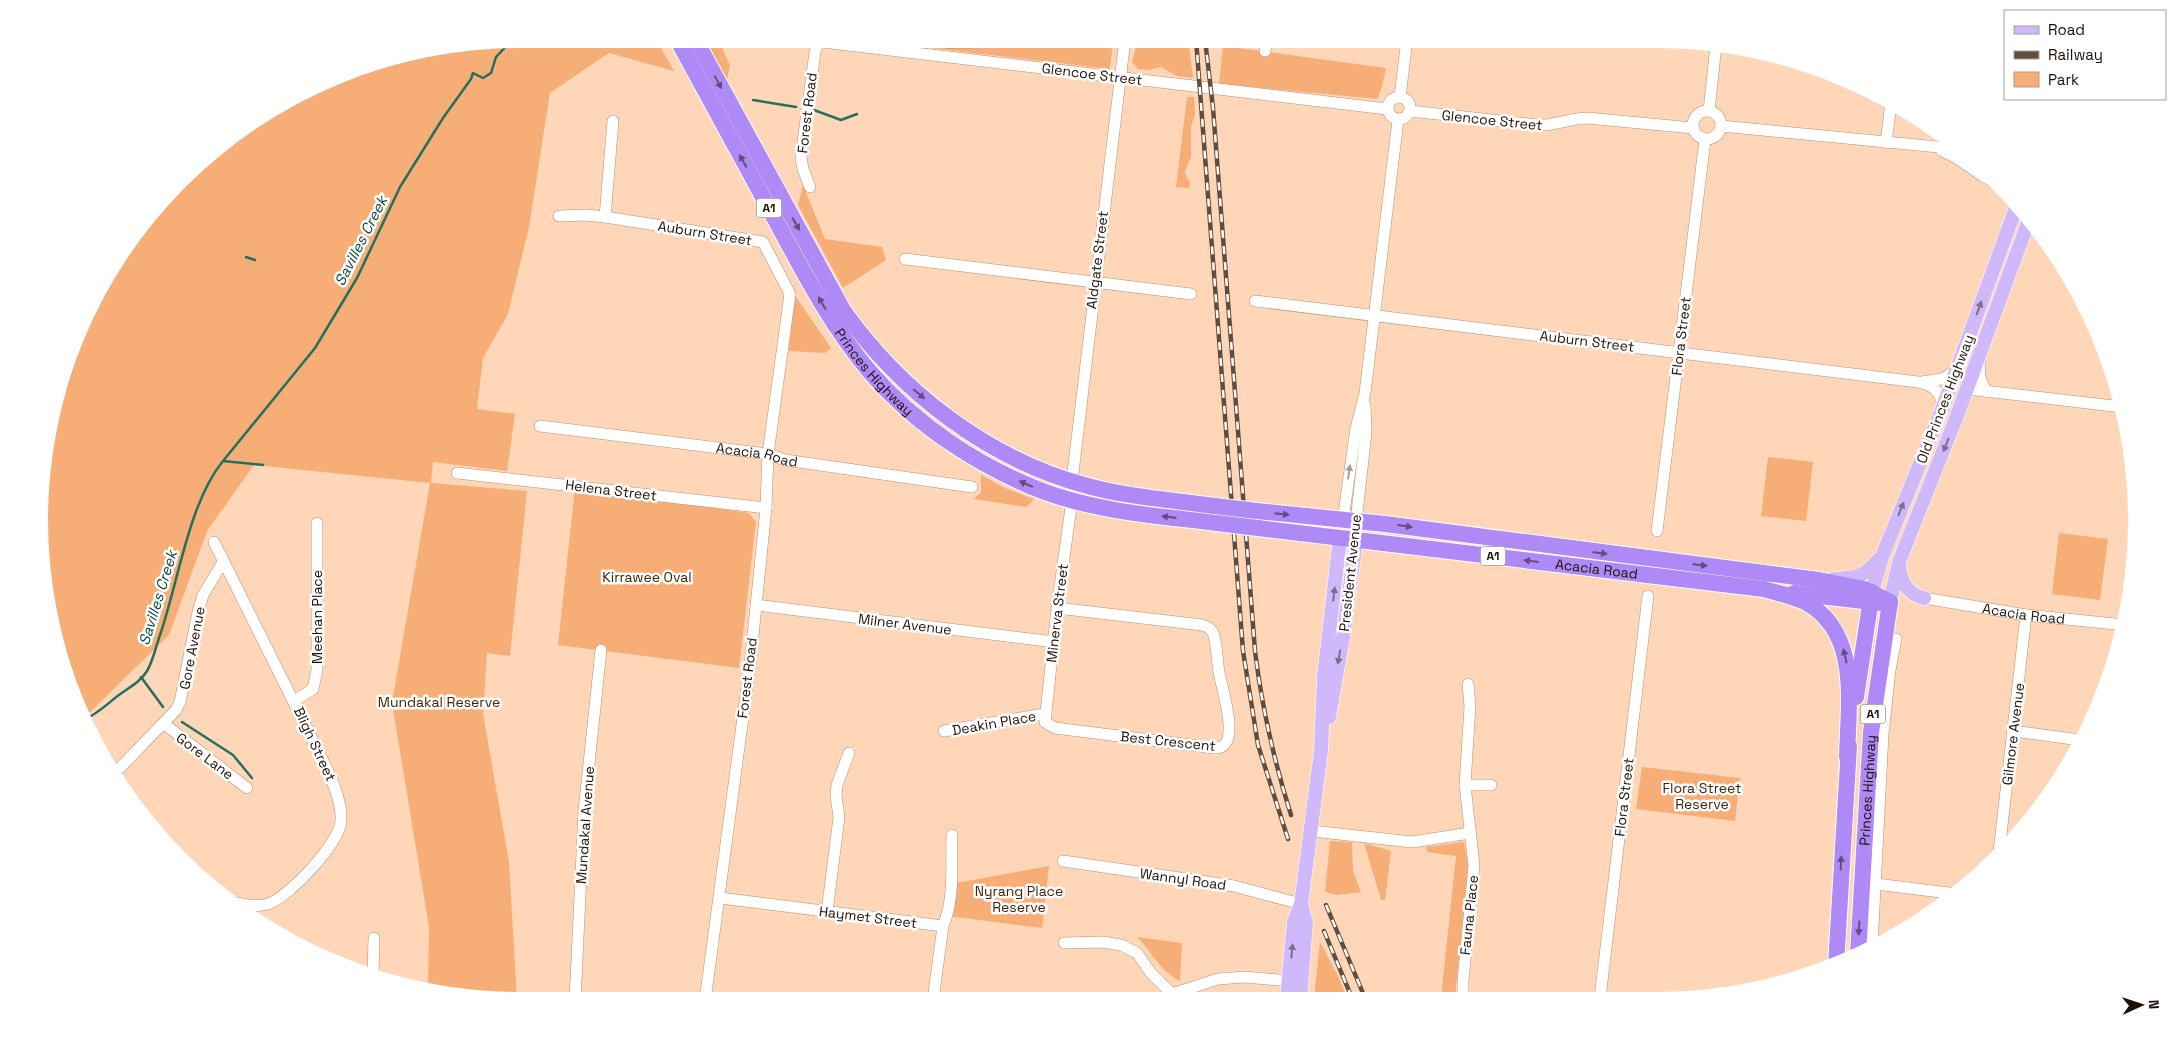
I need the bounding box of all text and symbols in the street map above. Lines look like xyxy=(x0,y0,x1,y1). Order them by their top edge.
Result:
legend xyxy=(2004,10,2166,100)
text: Road xyxy=(2048,20,2085,39)
text: Railway xyxy=(2048,45,2103,64)
street label: Glencoe Street xyxy=(1041,59,1143,89)
text: Park xyxy=(2048,70,2079,89)
street label: Forest Road xyxy=(793,72,821,154)
one-way arrow xyxy=(714,74,722,89)
street label: Glencoe Street xyxy=(1441,106,1543,134)
one-way arrow xyxy=(739,154,747,168)
water label: Savilles Creek xyxy=(330,191,392,289)
road number: A1 xyxy=(756,198,782,218)
street label: Aldgate Street xyxy=(1082,210,1112,310)
street label: Auburn Street xyxy=(657,217,753,249)
one-way arrow xyxy=(792,217,800,232)
one-way arrow xyxy=(817,296,826,310)
street label: Flora Street xyxy=(1667,296,1695,376)
one-way arrow xyxy=(1975,300,1983,315)
street label: Princes Highway xyxy=(831,325,917,420)
street label: Auburn Street xyxy=(1539,326,1635,356)
street label: Old Princes Highway xyxy=(1912,332,1978,466)
one-way arrow xyxy=(912,389,925,400)
one-way arrow xyxy=(1941,438,1949,452)
street label: Acacia Road xyxy=(715,439,799,471)
one-way arrow xyxy=(1346,464,1354,480)
street label: Helena Street xyxy=(564,475,658,505)
one-way arrow xyxy=(1019,479,1033,487)
one-way arrow xyxy=(1897,501,1905,516)
one-way arrow xyxy=(1275,510,1291,518)
one-way arrow xyxy=(1161,513,1177,521)
street label: President Avenue xyxy=(1335,514,1365,632)
one-way arrow xyxy=(1397,522,1413,530)
water label: Savilles Creek xyxy=(134,546,181,648)
road number: A1 xyxy=(1480,546,1506,566)
one-way arrow xyxy=(1593,549,1609,557)
street label: Acacia Road xyxy=(1554,555,1639,583)
one-way arrow xyxy=(1522,557,1538,565)
one-way arrow xyxy=(1692,562,1708,570)
street label: Minerva Street xyxy=(1042,563,1072,663)
park label: Kirrawee Oval xyxy=(602,568,692,586)
street label: Meehan Place xyxy=(308,570,326,664)
one-way arrow xyxy=(1330,586,1338,602)
street label: Acacia Road xyxy=(1981,599,2066,628)
street label: Gore Avenue xyxy=(175,605,209,691)
street label: Milner Avenue xyxy=(857,609,953,639)
street label: Forest Road xyxy=(733,637,761,719)
one-way arrow xyxy=(1841,649,1849,664)
one-way arrow xyxy=(1335,650,1343,666)
street label: Gilmore Avenue xyxy=(1998,682,2028,786)
park label: Mundakal Reserve xyxy=(378,693,500,711)
street label: Bligh Street xyxy=(290,704,340,784)
road number: A1 xyxy=(1860,704,1886,724)
street label: Deakin Place xyxy=(951,707,1037,739)
street label: Best Crescent xyxy=(1119,727,1217,755)
street label: Gore Lane xyxy=(173,729,237,783)
street label: Princes Highway xyxy=(1855,734,1880,846)
street label: Flora Street xyxy=(1610,757,1638,837)
street label: Mundakal Avenue xyxy=(572,765,598,885)
park label: Flora Street Reserve xyxy=(1662,779,1742,813)
one-way arrow xyxy=(1837,854,1845,870)
street label: Wannyl Road xyxy=(1139,864,1227,894)
street label: Fauna Place xyxy=(1456,874,1482,956)
park label: Nyrang Place Reserve xyxy=(975,882,1063,916)
street label: Haymet Street xyxy=(818,902,918,932)
one-way arrow xyxy=(1855,920,1863,936)
one-way arrow xyxy=(1288,943,1296,959)
north arrow xyxy=(2116,980,2166,1030)
text: N xyxy=(2145,999,2163,1009)

